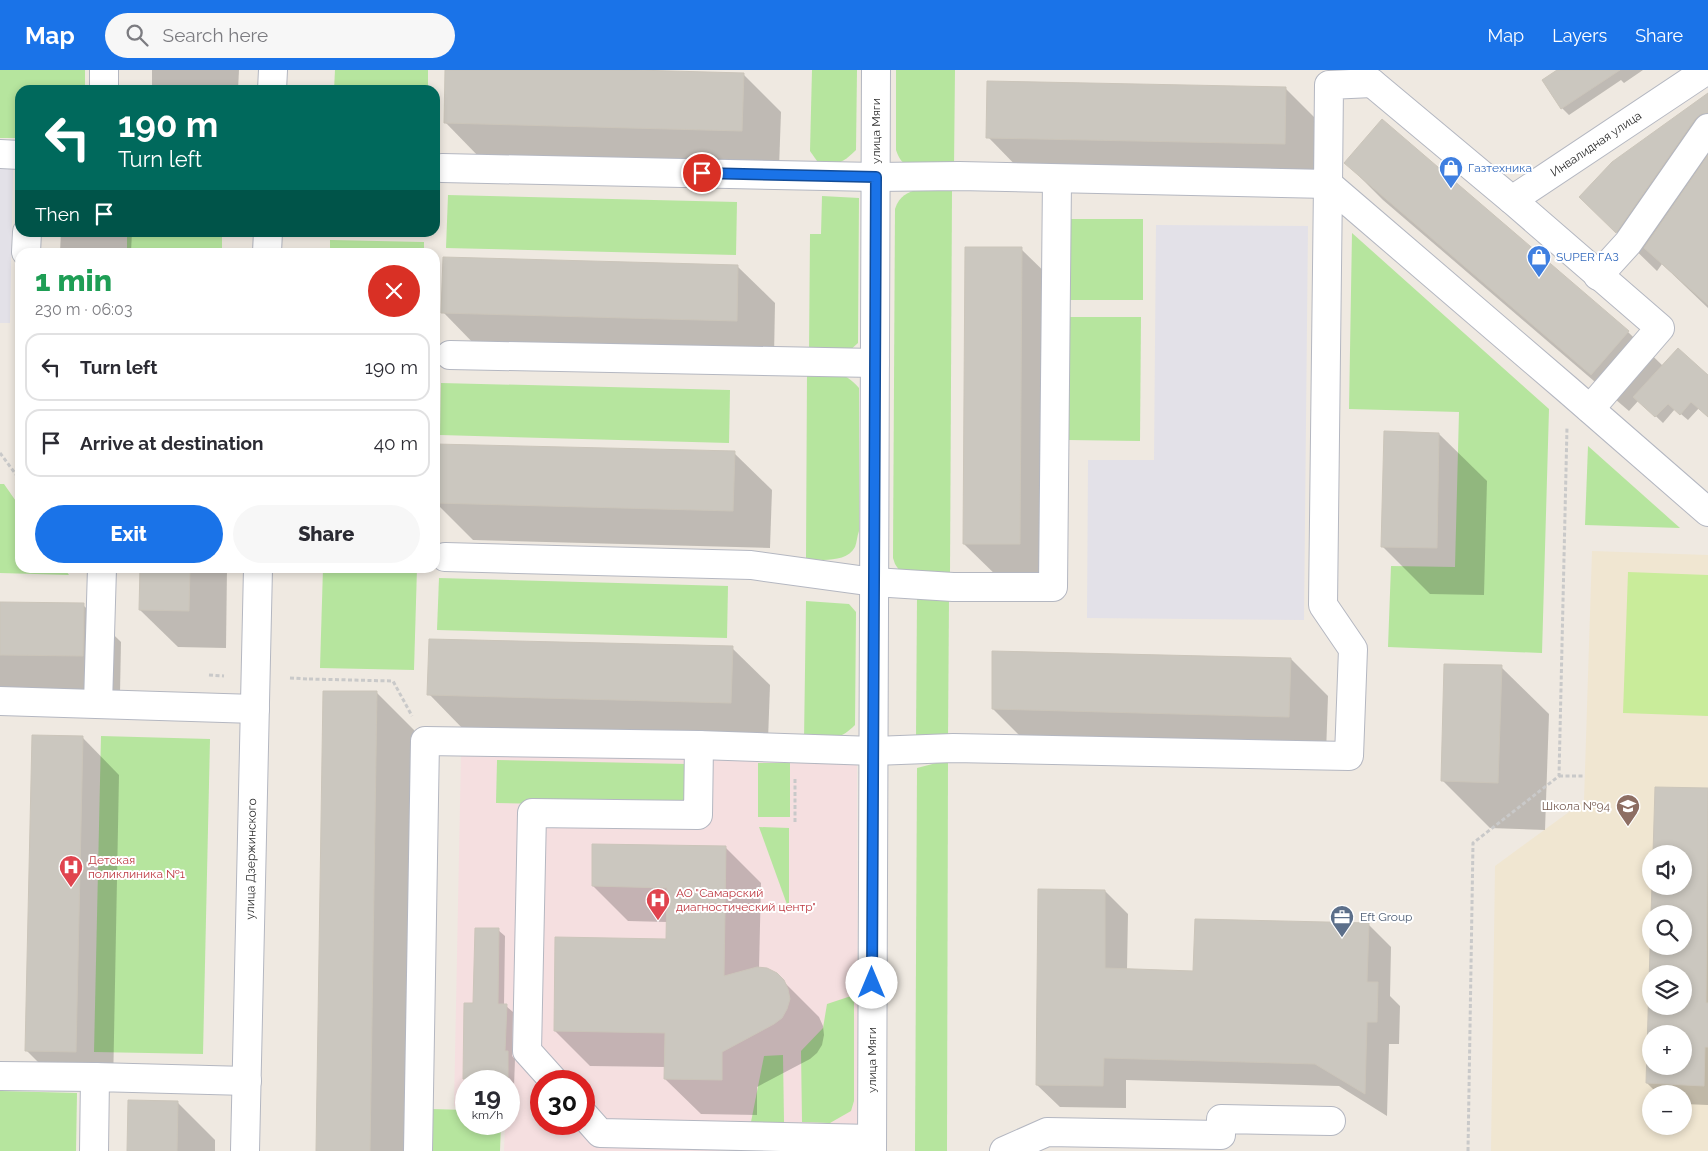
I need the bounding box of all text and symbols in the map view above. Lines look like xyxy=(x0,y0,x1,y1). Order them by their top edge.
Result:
search box xyxy=(105,13,455,58)
text: Map xyxy=(25,21,75,50)
icon: search xyxy=(123,21,151,49)
text: Search here xyxy=(163,24,268,46)
text: Map xyxy=(1488,25,1524,46)
text: Layers xyxy=(1552,25,1607,46)
text: Share xyxy=(1635,25,1683,46)
street label: улица Мяги xyxy=(869,98,883,164)
text: 190 m xyxy=(118,104,218,145)
icon: left xyxy=(35,105,100,170)
street label: Инвалидная улица xyxy=(1548,108,1644,180)
text: Turn left xyxy=(118,146,202,172)
pin xyxy=(681,152,723,194)
shop icon: Газтехника xyxy=(1438,155,1464,189)
icon: arrive xyxy=(688,159,716,187)
place label: Газтехника xyxy=(1468,161,1532,175)
icon: arrive xyxy=(90,200,118,228)
text: Then xyxy=(35,203,80,225)
shop icon: SUPER ГАЗ xyxy=(1526,244,1552,278)
place label: SUPER ГАЗ xyxy=(1556,250,1619,264)
text: 1 min xyxy=(35,263,112,298)
button: close xyxy=(368,265,420,317)
text: 230 m · 06:03 xyxy=(35,300,132,319)
icon: left xyxy=(37,353,65,381)
text: Turn left xyxy=(80,356,157,378)
text: 190 m xyxy=(365,356,418,378)
icon: arrive xyxy=(37,429,65,457)
text: Arrive at destination xyxy=(80,432,264,454)
text: 40 m xyxy=(374,432,418,454)
button: Exit xyxy=(35,505,223,563)
button: Share xyxy=(233,505,420,563)
school or university icon: Школа №94 xyxy=(1615,793,1641,827)
street label: улица Дзержинского xyxy=(243,798,259,920)
place label: Школа №94 xyxy=(1542,799,1610,813)
map controls xyxy=(1642,845,1692,1135)
button: sound xyxy=(1642,845,1692,895)
place label: Детская поликлиника №1 xyxy=(88,853,185,881)
hospital icon: Детская поликлиника №1 xyxy=(58,854,84,888)
place label: АО "Самарский диагностический центр" xyxy=(676,886,816,914)
hospital icon: АО "Самарский диагностический центр" xyxy=(645,887,671,921)
office icon: Eft Group xyxy=(1329,904,1355,938)
button: search xyxy=(1642,905,1692,955)
place label: Eft Group xyxy=(1360,910,1413,924)
position arrow xyxy=(845,956,897,1008)
button: layers xyxy=(1642,965,1692,1015)
button: + xyxy=(1642,1025,1692,1075)
street label: улица Мяги xyxy=(865,1027,879,1093)
speed limit sign: 30 xyxy=(530,1070,595,1135)
text: 19 xyxy=(474,1081,501,1111)
button: − xyxy=(1642,1085,1692,1135)
text: km/h xyxy=(472,1108,503,1122)

